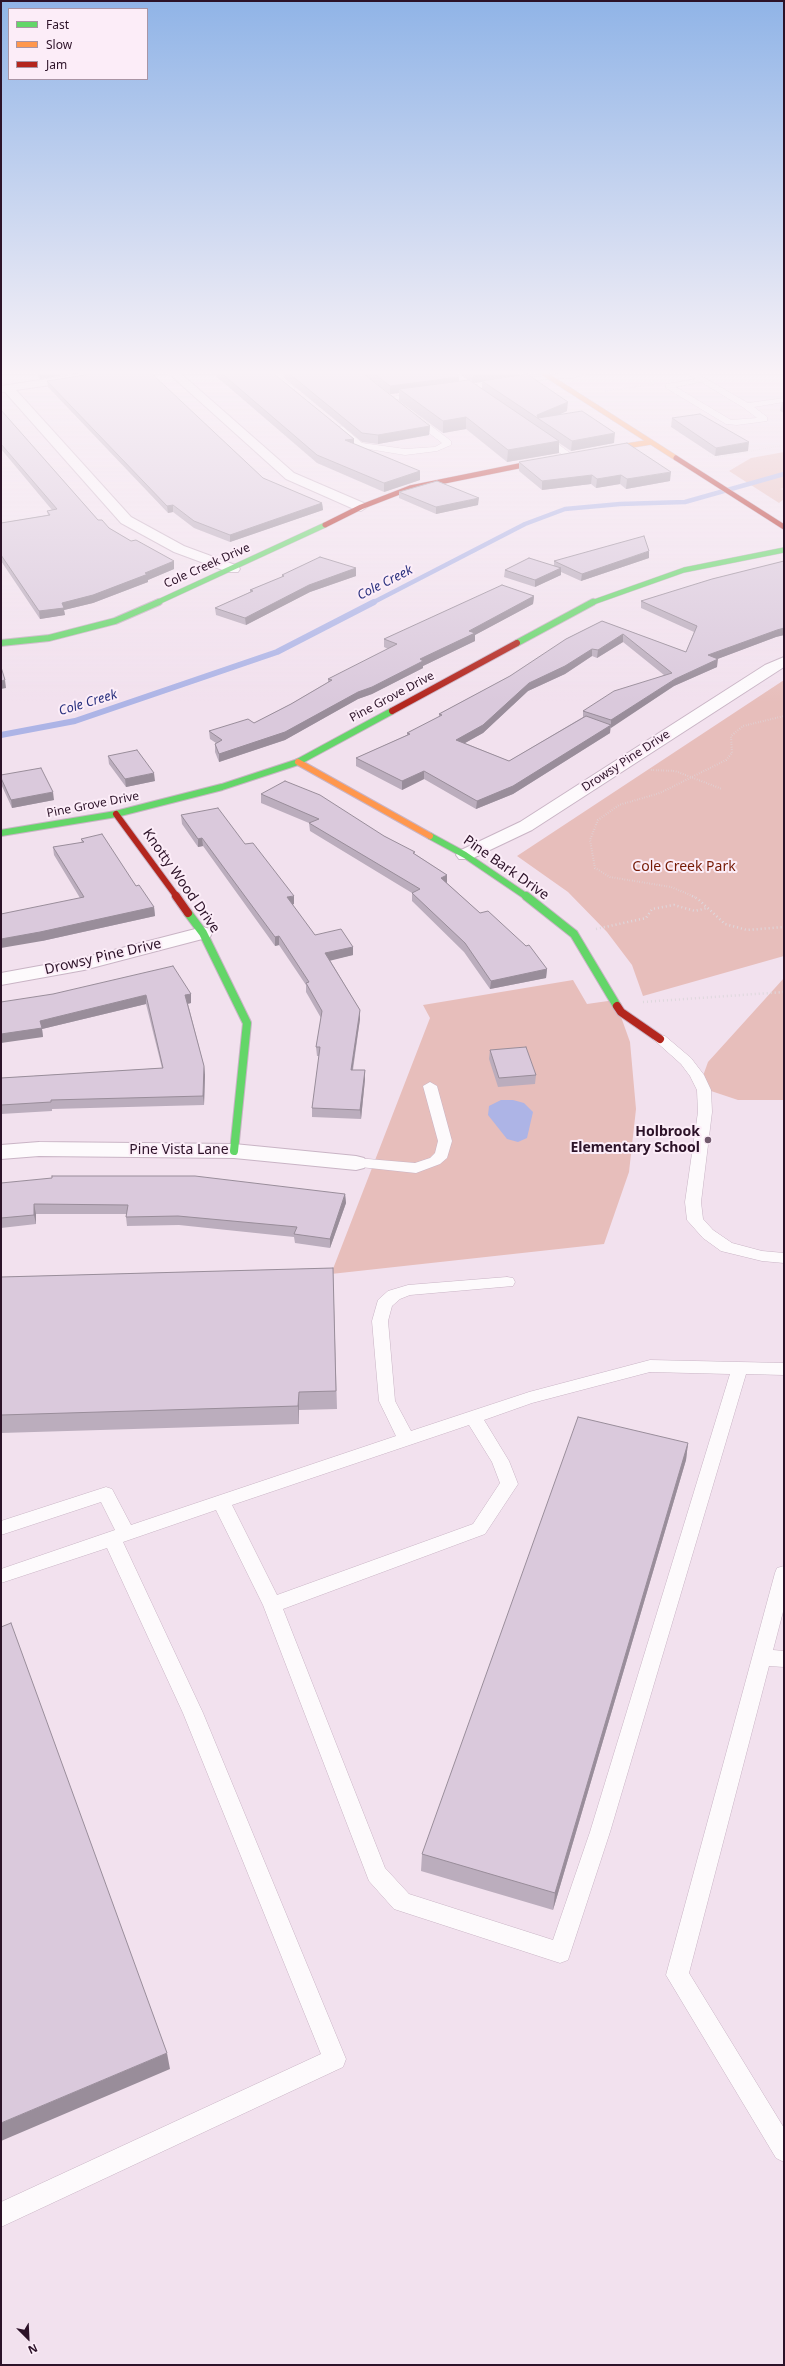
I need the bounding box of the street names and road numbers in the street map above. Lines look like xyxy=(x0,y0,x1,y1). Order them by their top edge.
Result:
street label: Cole Creek Drive xyxy=(162,541,252,591)
street label: Pine Grove Drive xyxy=(347,669,437,725)
street label: Drowsy Pine Drive xyxy=(579,727,673,795)
street label: Pine Grove Drive xyxy=(46,789,140,821)
street label: Knotty Wood Drive xyxy=(139,826,223,936)
street label: Pine Bark Drive xyxy=(460,832,552,904)
street label: Drowsy Pine Drive xyxy=(43,935,163,979)
street label: Pine Vista Lane xyxy=(129,1142,229,1158)

